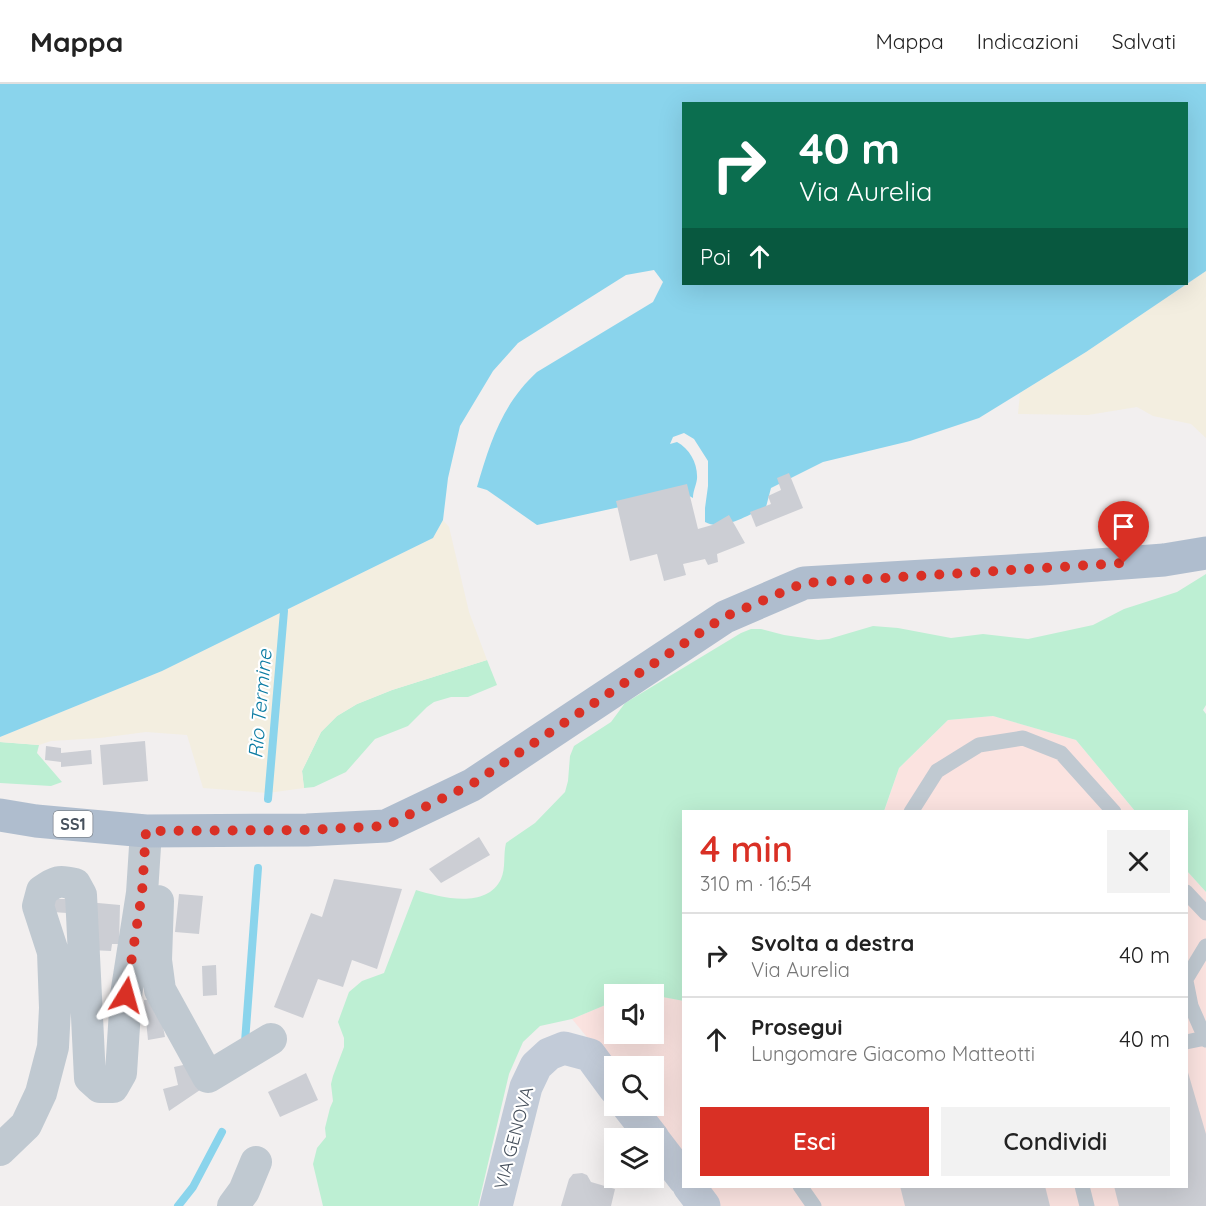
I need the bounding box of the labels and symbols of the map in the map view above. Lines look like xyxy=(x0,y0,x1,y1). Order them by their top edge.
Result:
pin xyxy=(1098,501,1149,563)
water label: Rio Termine xyxy=(242,648,277,759)
road number: SS1 xyxy=(54,811,92,837)
position arrow xyxy=(94,963,158,1027)
street label: VIA GENOVA xyxy=(489,1084,538,1192)

